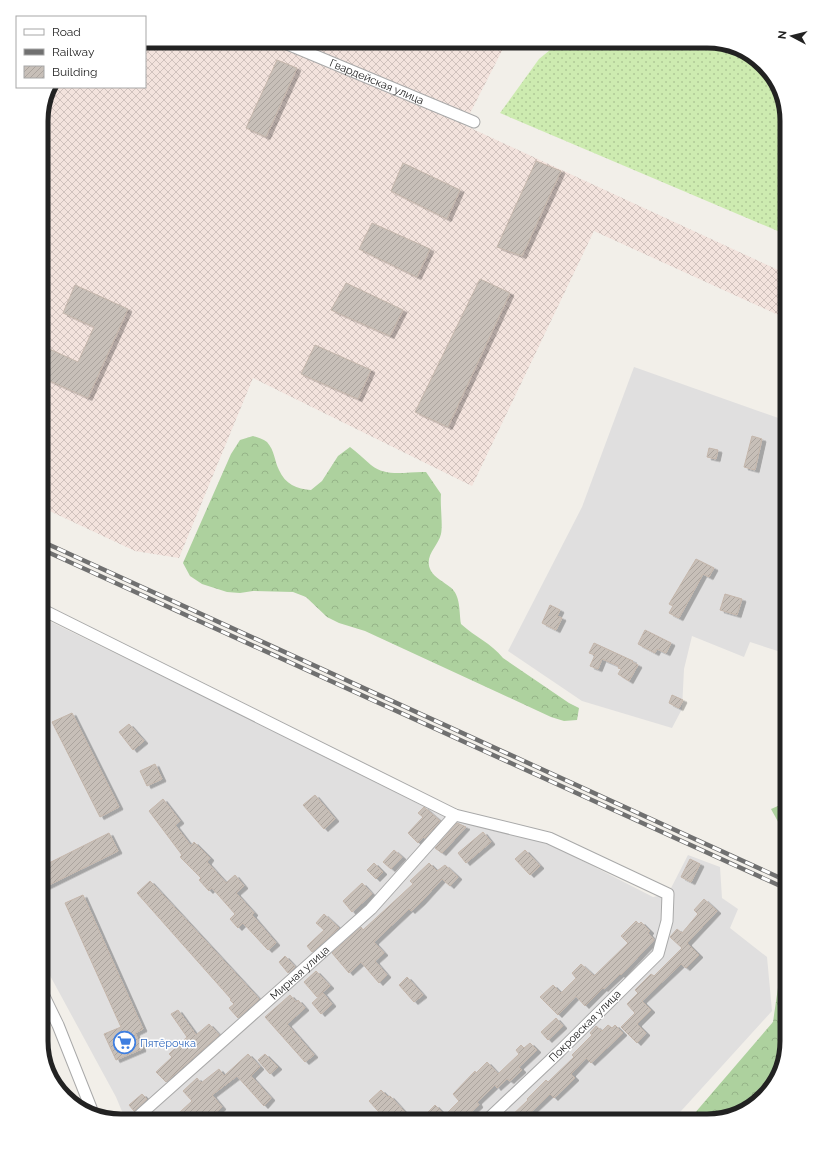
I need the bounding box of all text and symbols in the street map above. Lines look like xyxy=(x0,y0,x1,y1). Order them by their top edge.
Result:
legend xyxy=(16,16,146,88)
north arrow xyxy=(772,16,812,56)
text: Road xyxy=(52,25,81,39)
text: N xyxy=(776,30,790,40)
text: Railway xyxy=(52,45,95,59)
street label: Гвардейская улица xyxy=(328,56,426,107)
text: Building xyxy=(52,65,98,79)
street label: Мирная улица xyxy=(267,943,332,1002)
street label: Покровская улица xyxy=(546,987,624,1065)
supermarket icon: Пятёрочка xyxy=(111,1030,137,1056)
place label: Пятёрочка xyxy=(140,1037,196,1050)

